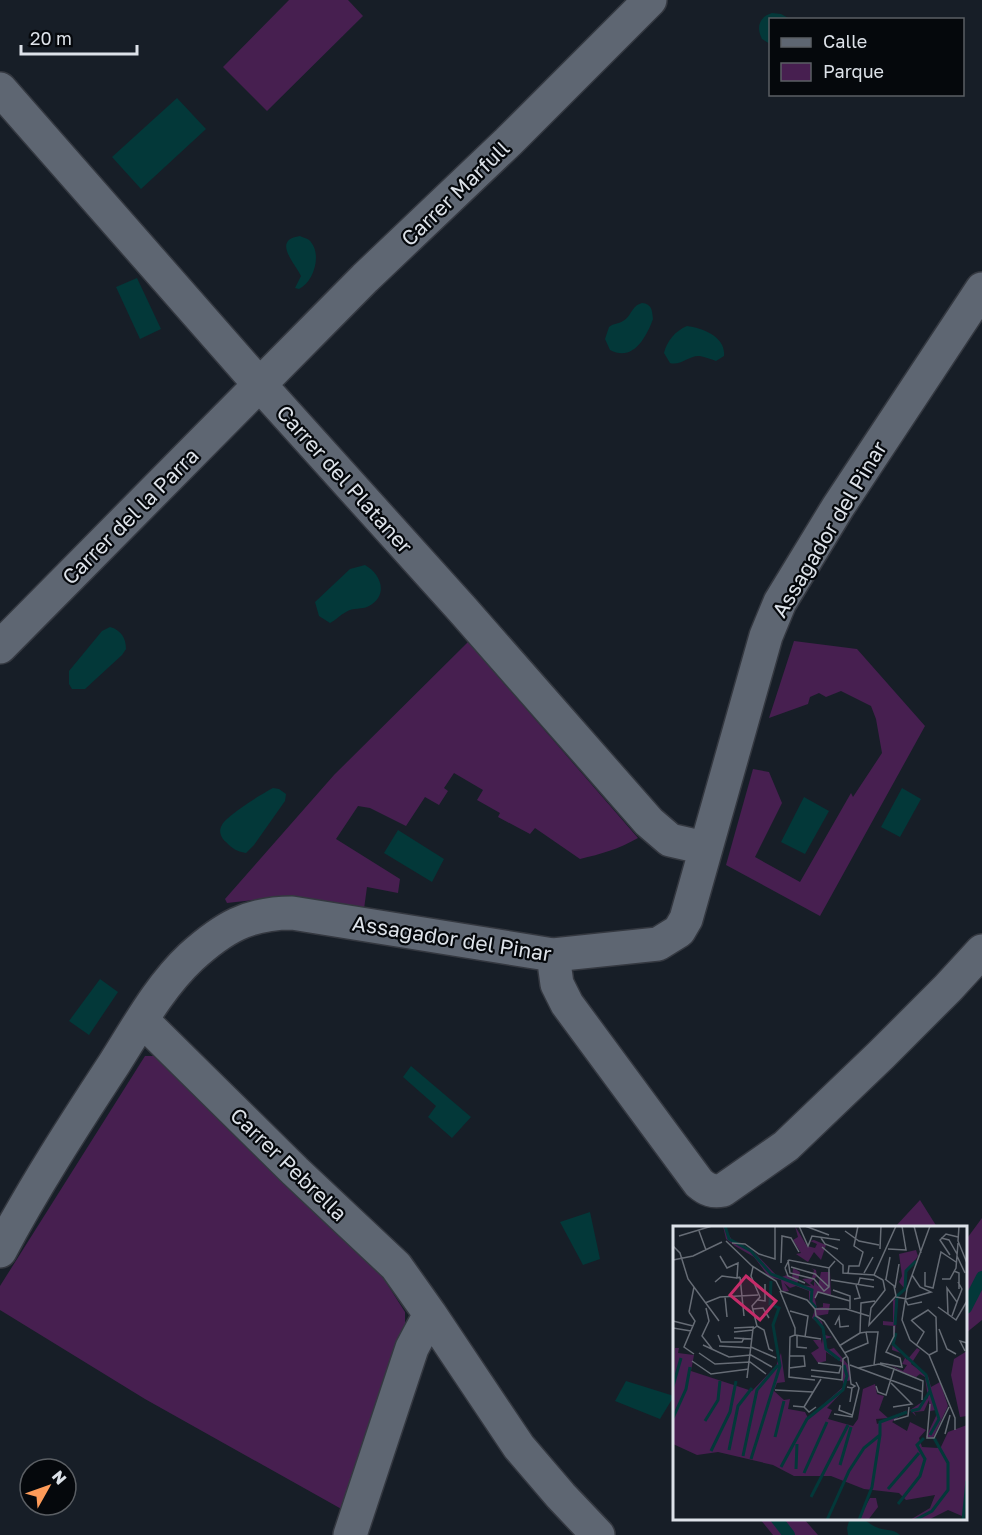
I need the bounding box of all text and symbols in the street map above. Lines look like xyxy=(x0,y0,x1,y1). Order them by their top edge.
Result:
scale bar xyxy=(21,18,136,56)
legend xyxy=(769,18,964,96)
text: 20 m xyxy=(30,27,72,49)
text: Calle xyxy=(823,30,867,52)
text: Parque xyxy=(823,60,884,82)
street label: Carrer Marfull xyxy=(396,135,514,251)
street label: Carrer del Plataner xyxy=(272,399,418,559)
street label: Assagador del Pinar xyxy=(766,436,892,622)
street label: Carrer del la Parra xyxy=(56,442,204,590)
street label: Assagador del Pinar xyxy=(351,909,553,967)
street label: Carrer Pebrella xyxy=(225,1102,353,1226)
inset map xyxy=(673,1226,967,1520)
north arrow xyxy=(18,1457,78,1517)
text: N xyxy=(48,1466,71,1488)

